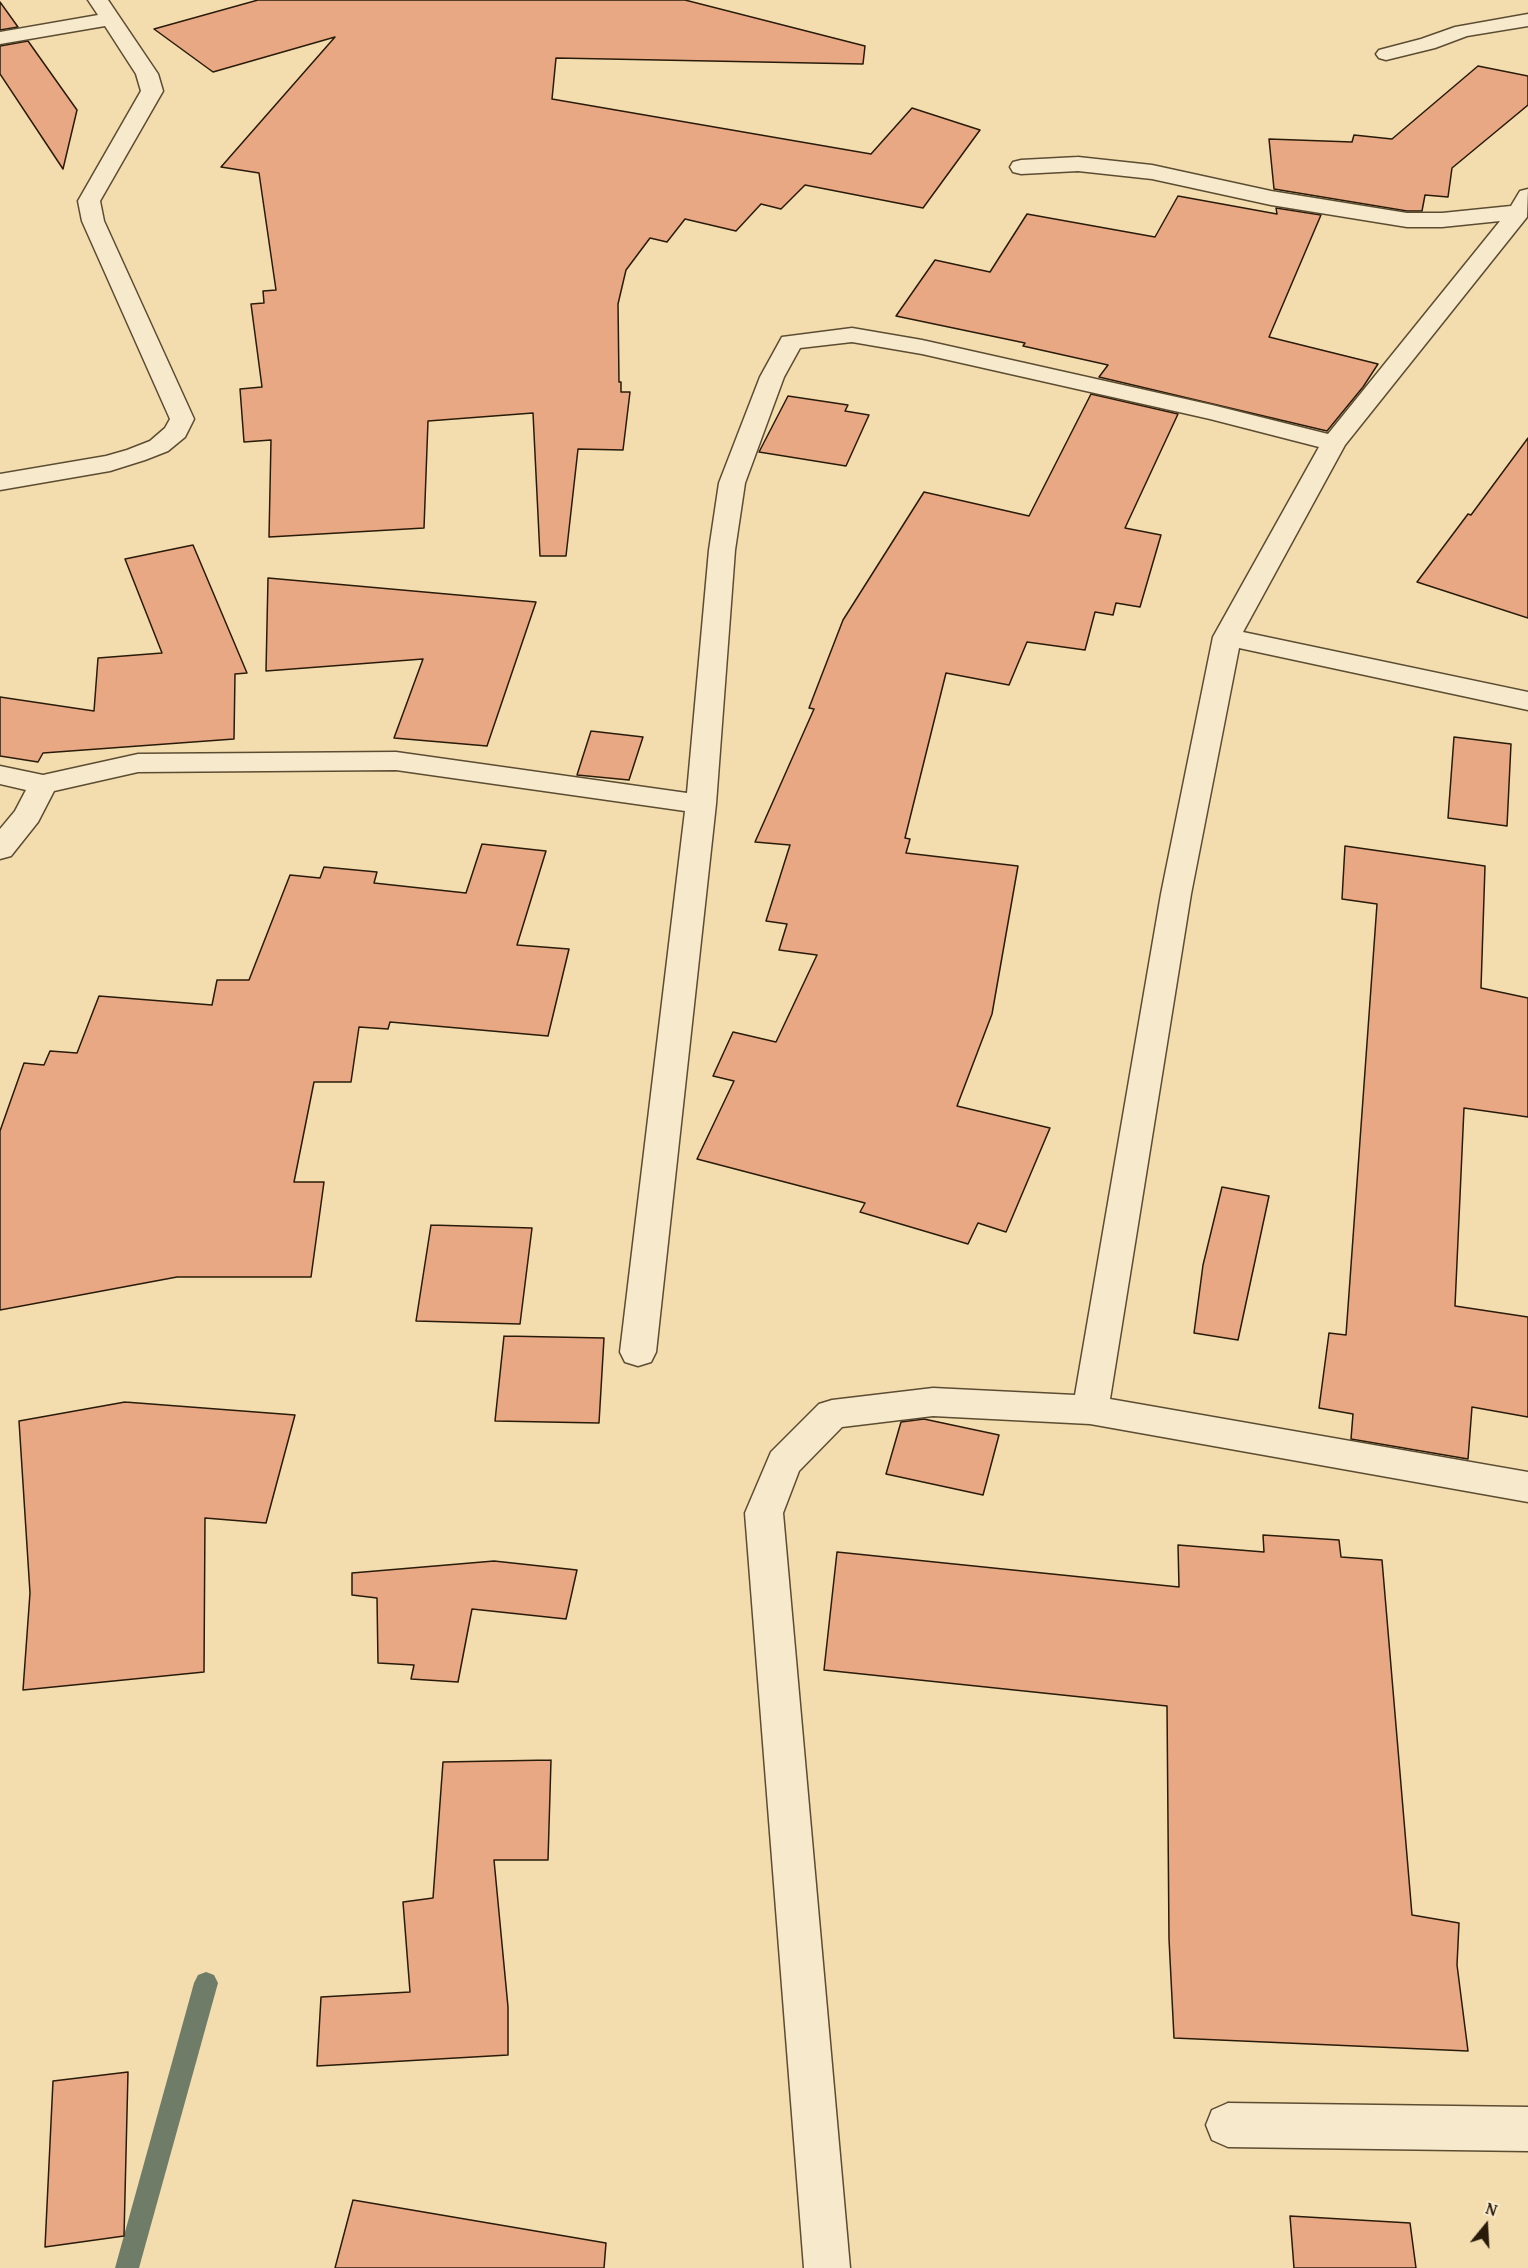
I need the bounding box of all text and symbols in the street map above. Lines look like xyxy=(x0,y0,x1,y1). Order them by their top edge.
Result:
north arrow xyxy=(1456,2196,1516,2256)
text: N xyxy=(1483,2196,1500,2222)

